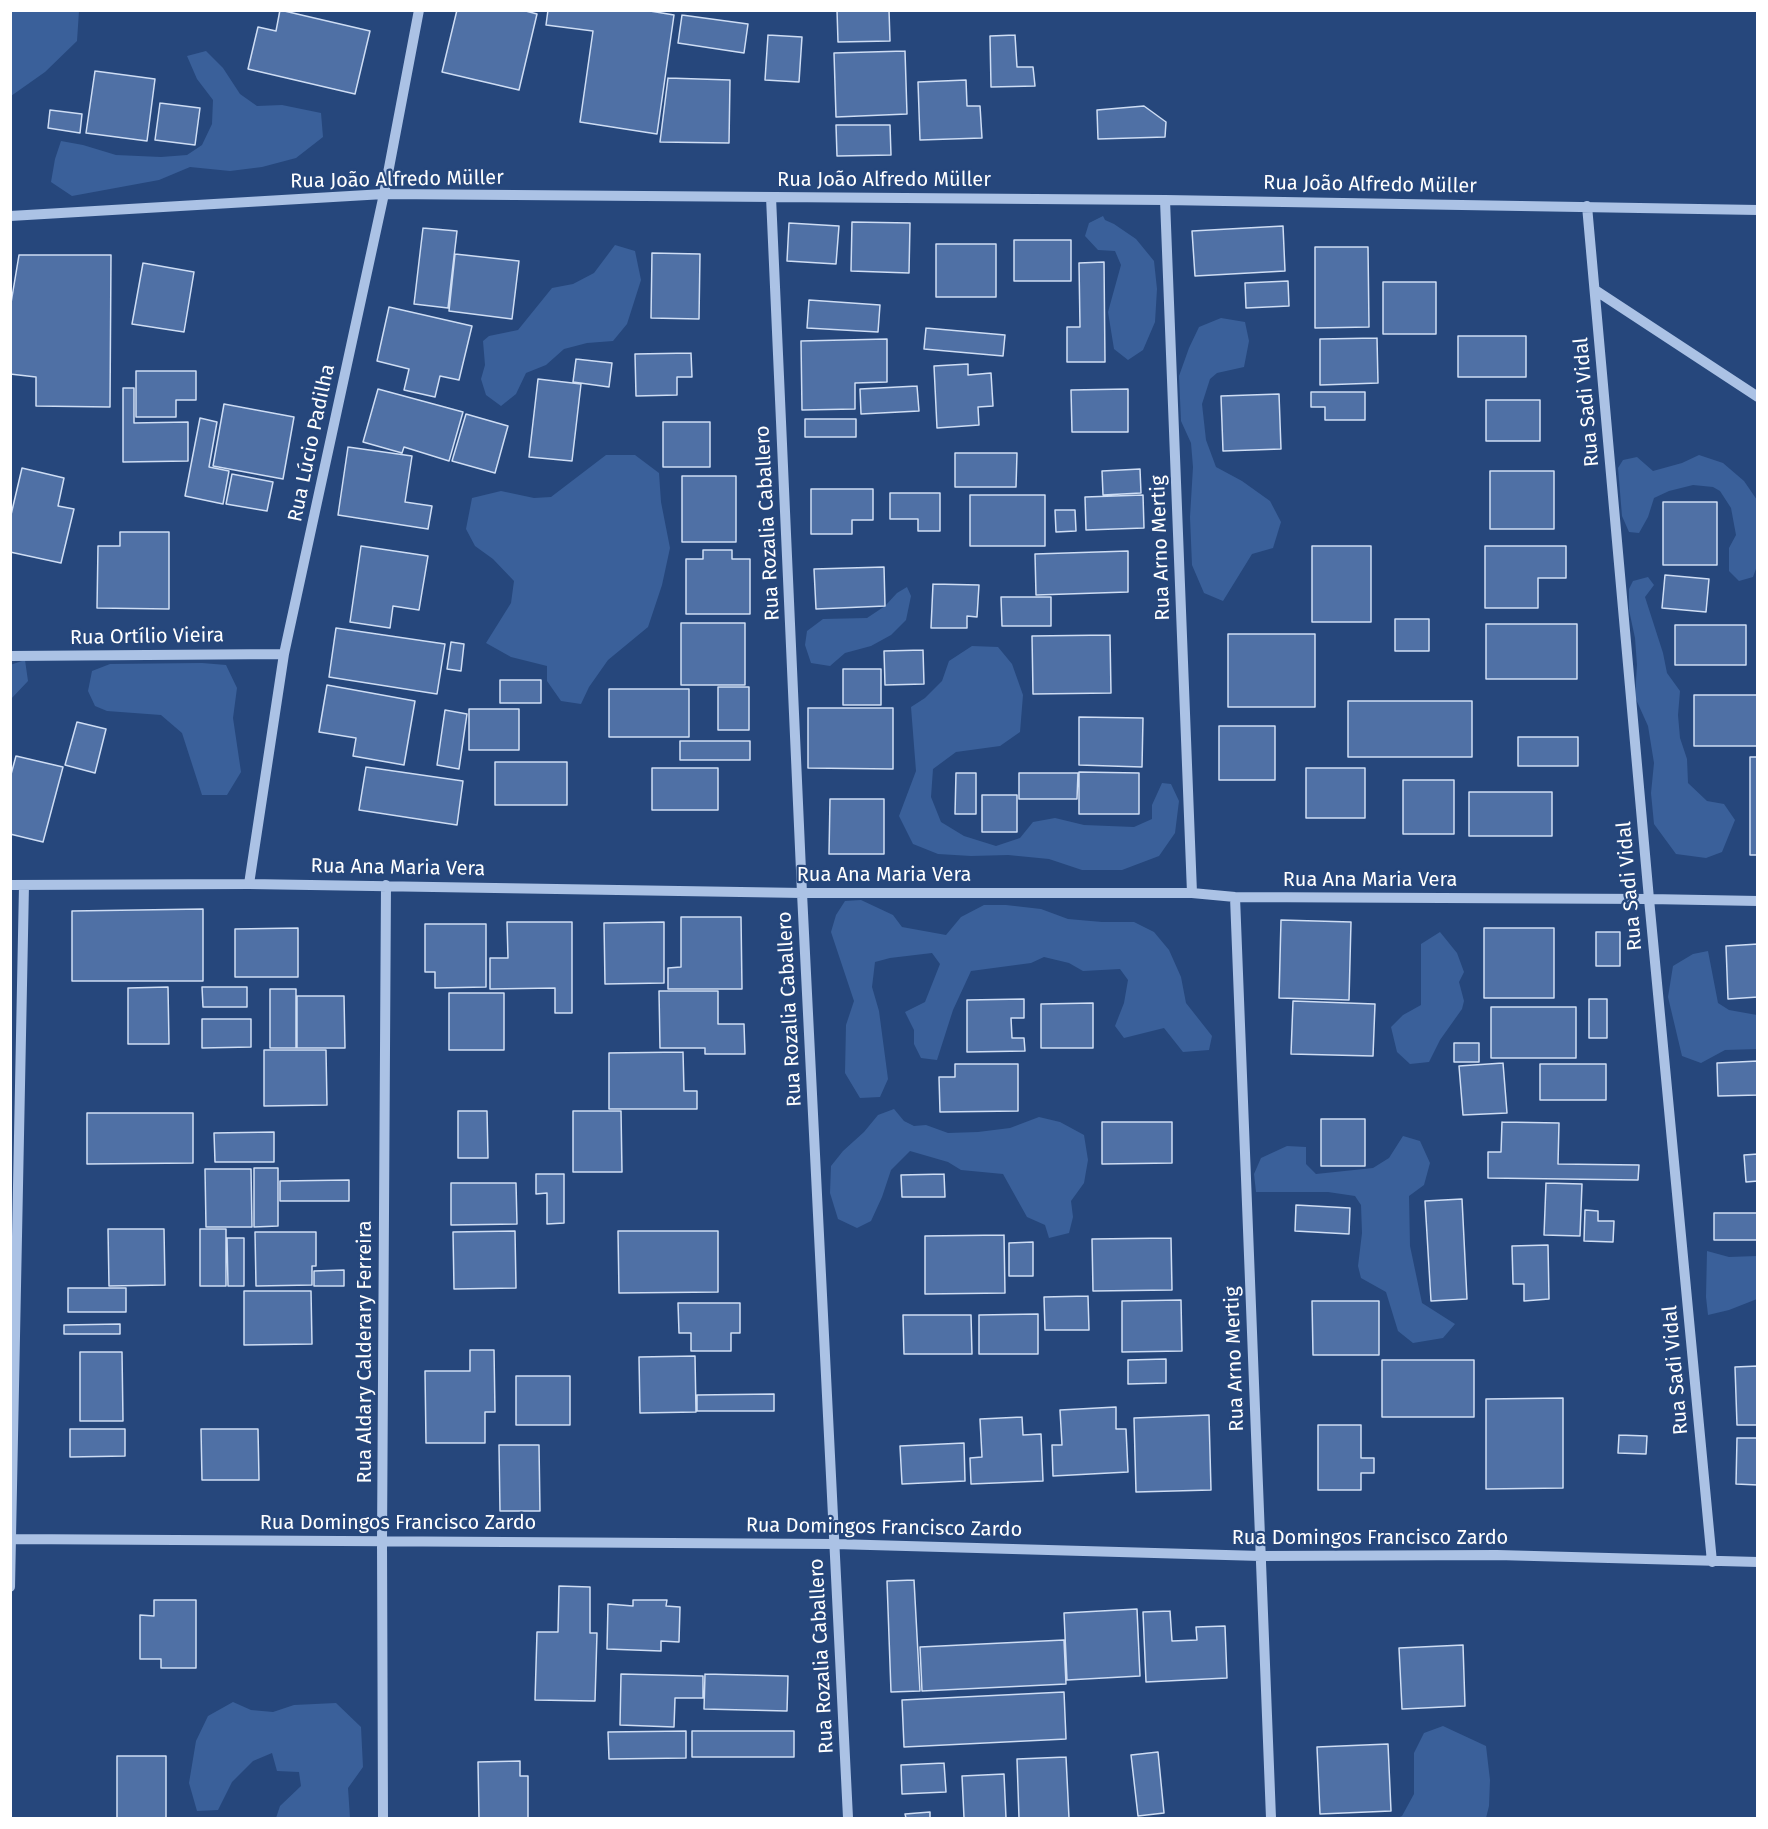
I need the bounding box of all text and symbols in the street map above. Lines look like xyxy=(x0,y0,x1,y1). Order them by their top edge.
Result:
street label: Rua João Alfredo Müller xyxy=(290,166,504,194)
street label: Rua João Alfredo Müller xyxy=(777,168,991,192)
street label: Rua João Alfredo Müller xyxy=(1263,171,1477,199)
street label: Rua Sadi Vidal xyxy=(1569,336,1605,468)
street label: Rua Lúcio Padilha xyxy=(284,362,340,524)
street label: Rua Rozalia Caballero xyxy=(751,425,785,621)
street label: Rua Arno Mertig xyxy=(1146,475,1176,621)
street label: Rua Ortílio Vieira xyxy=(70,624,224,650)
street label: Rua Sadi Vidal xyxy=(1612,820,1648,952)
street label: Rua Ana Maria Vera xyxy=(310,854,486,882)
street label: Rua Ana Maria Vera xyxy=(797,863,971,887)
street label: Rua Ana Maria Vera xyxy=(1283,868,1457,892)
street label: Rua Rozalia Caballero xyxy=(773,911,807,1107)
street label: Rua Aldary Calderary Ferreira xyxy=(353,1220,377,1484)
street label: Rua Arno Mertig xyxy=(1220,1286,1250,1432)
street label: Rua Sadi Vidal xyxy=(1658,1304,1694,1436)
street label: Rua Domingos Francisco Zardo xyxy=(260,1511,536,1535)
street label: Rua Domingos Francisco Zardo xyxy=(746,1514,1022,1542)
street label: Rua Domingos Francisco Zardo xyxy=(1232,1526,1508,1550)
street label: Rua Rozalia Caballero xyxy=(805,1558,839,1754)

